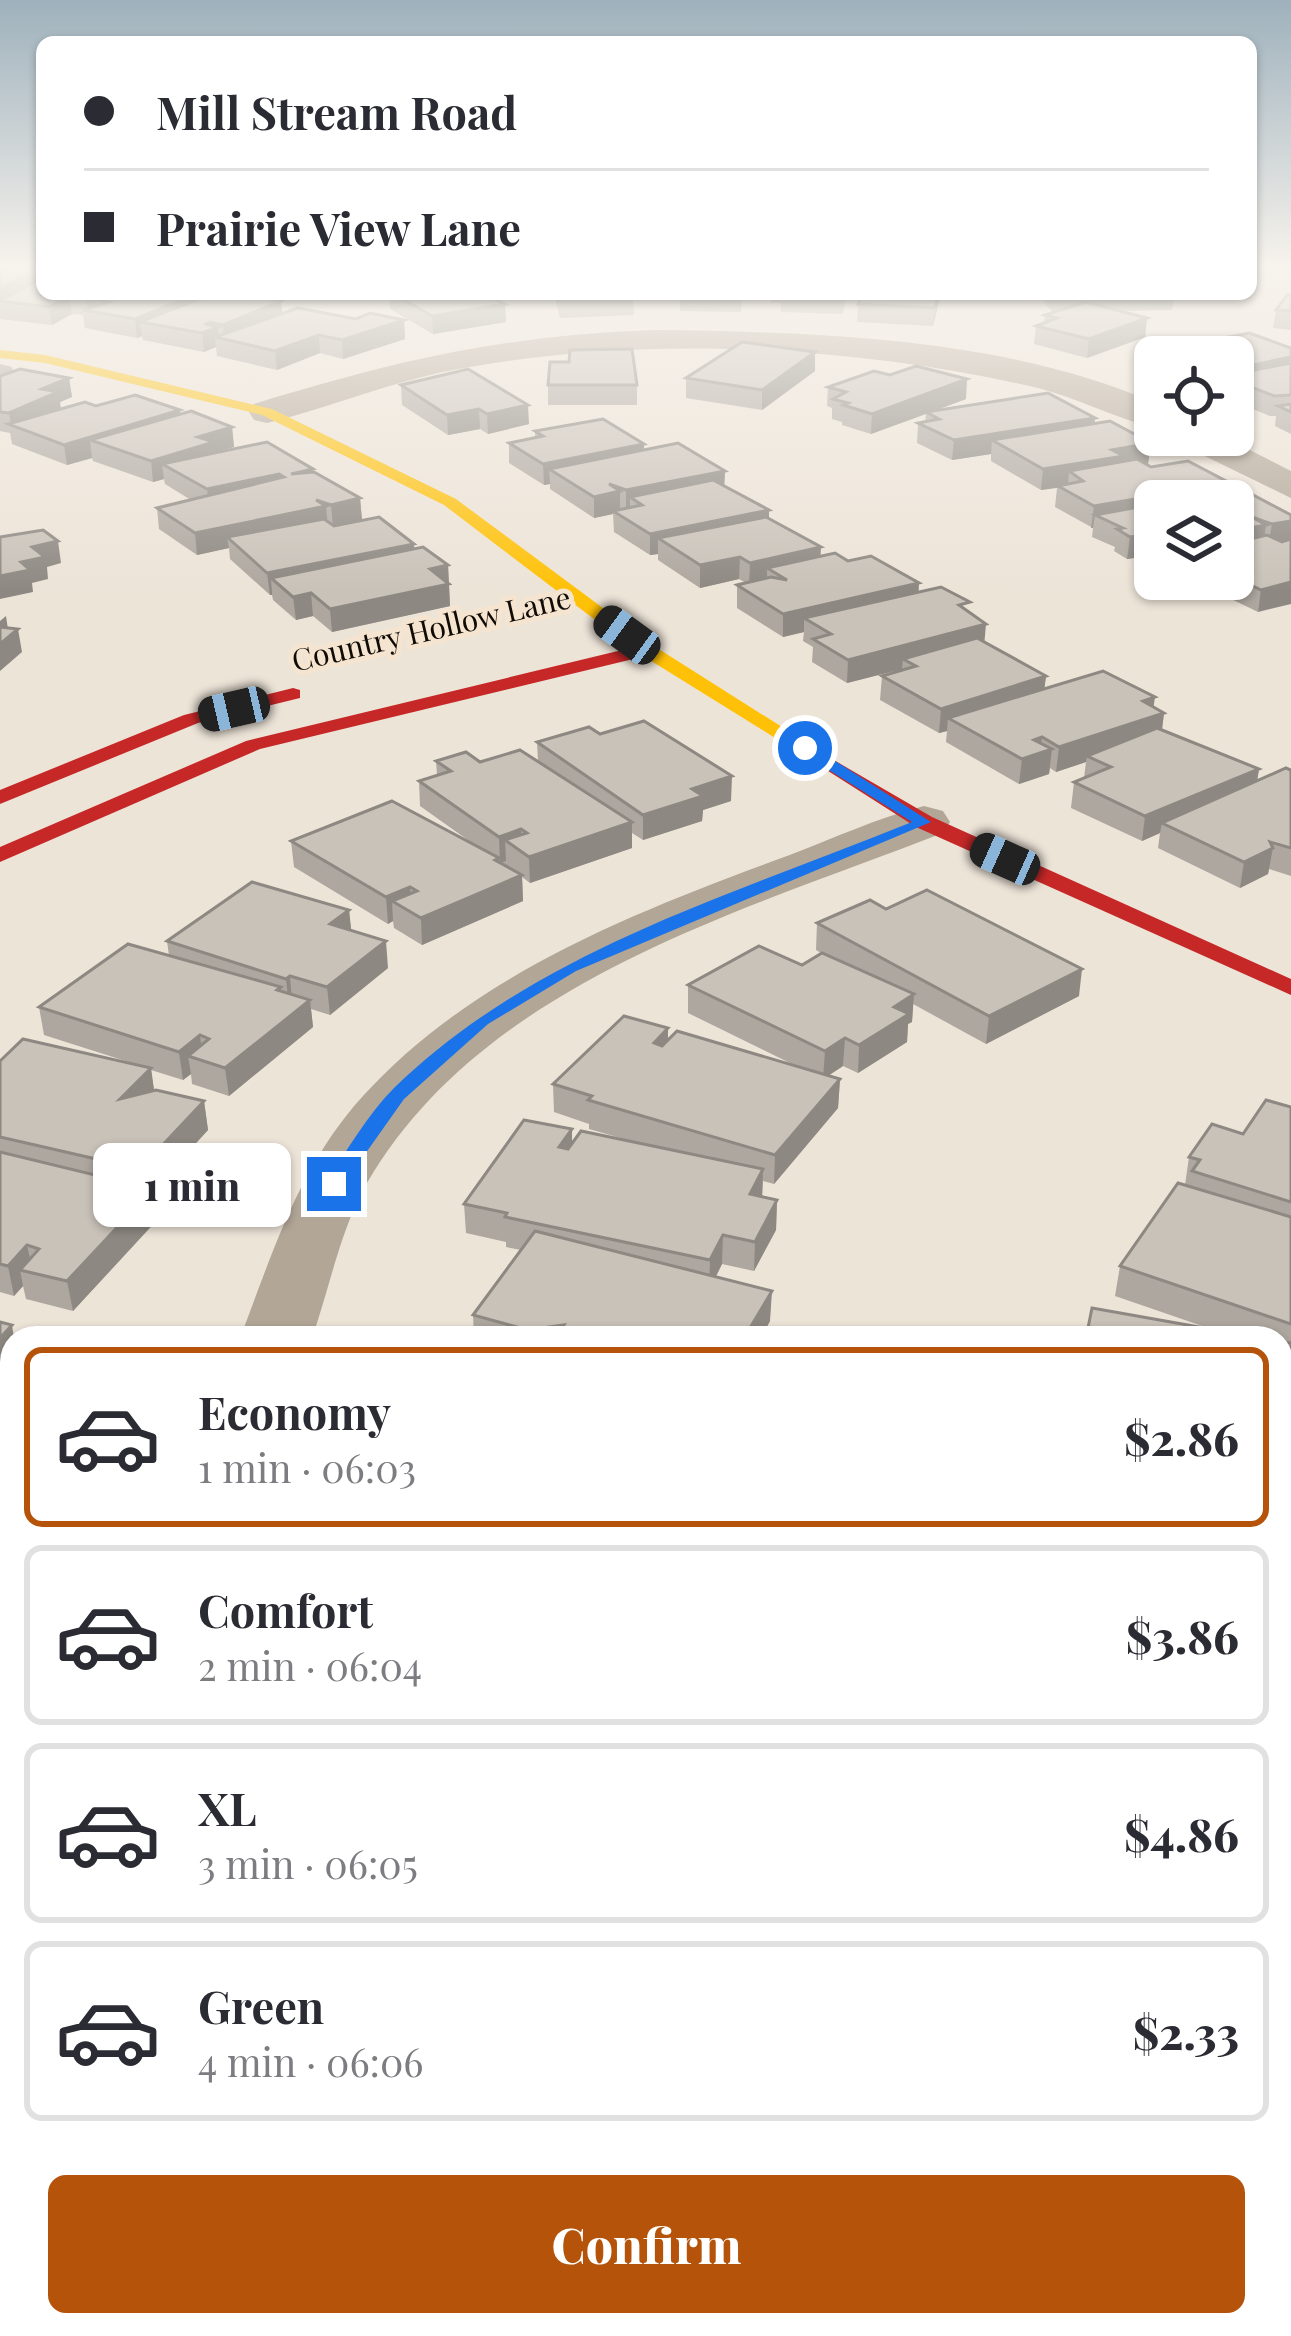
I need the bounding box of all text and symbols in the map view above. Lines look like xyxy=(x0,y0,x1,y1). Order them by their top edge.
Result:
text: Mill Stream Road xyxy=(156,81,517,141)
text: Prairie View Lane xyxy=(156,197,521,257)
map controls xyxy=(1134,336,1254,600)
button: locate xyxy=(1134,336,1254,456)
button: layers xyxy=(1134,480,1254,600)
street label: Country Hollow Lane xyxy=(288,576,574,680)
car xyxy=(587,599,667,671)
car xyxy=(195,683,273,735)
route start xyxy=(778,721,832,775)
car xyxy=(965,828,1045,890)
callout: 1 min xyxy=(94,1142,292,1226)
route end xyxy=(307,1157,361,1211)
text: 1 min xyxy=(144,1159,240,1211)
text: Economy xyxy=(198,1381,391,1441)
icon: car xyxy=(54,1383,162,1491)
text: $2.86 xyxy=(1124,1407,1239,1467)
text: 1 min · 06:03 xyxy=(198,1441,416,1493)
text: Comfort xyxy=(198,1579,373,1639)
icon: car xyxy=(54,1581,162,1689)
text: $3.86 xyxy=(1126,1605,1239,1665)
text: 2 min · 06:04 xyxy=(198,1639,422,1691)
text: XL xyxy=(198,1777,257,1837)
icon: car xyxy=(54,1779,162,1887)
text: $4.86 xyxy=(1124,1803,1239,1863)
text: 3 min · 06:05 xyxy=(198,1837,418,1889)
text: Green xyxy=(198,1975,324,2035)
icon: car xyxy=(54,1977,162,2085)
text: $2.33 xyxy=(1133,2001,1239,2061)
text: 4 min · 06:06 xyxy=(198,2035,424,2087)
button: Confirm xyxy=(48,2175,1245,2313)

